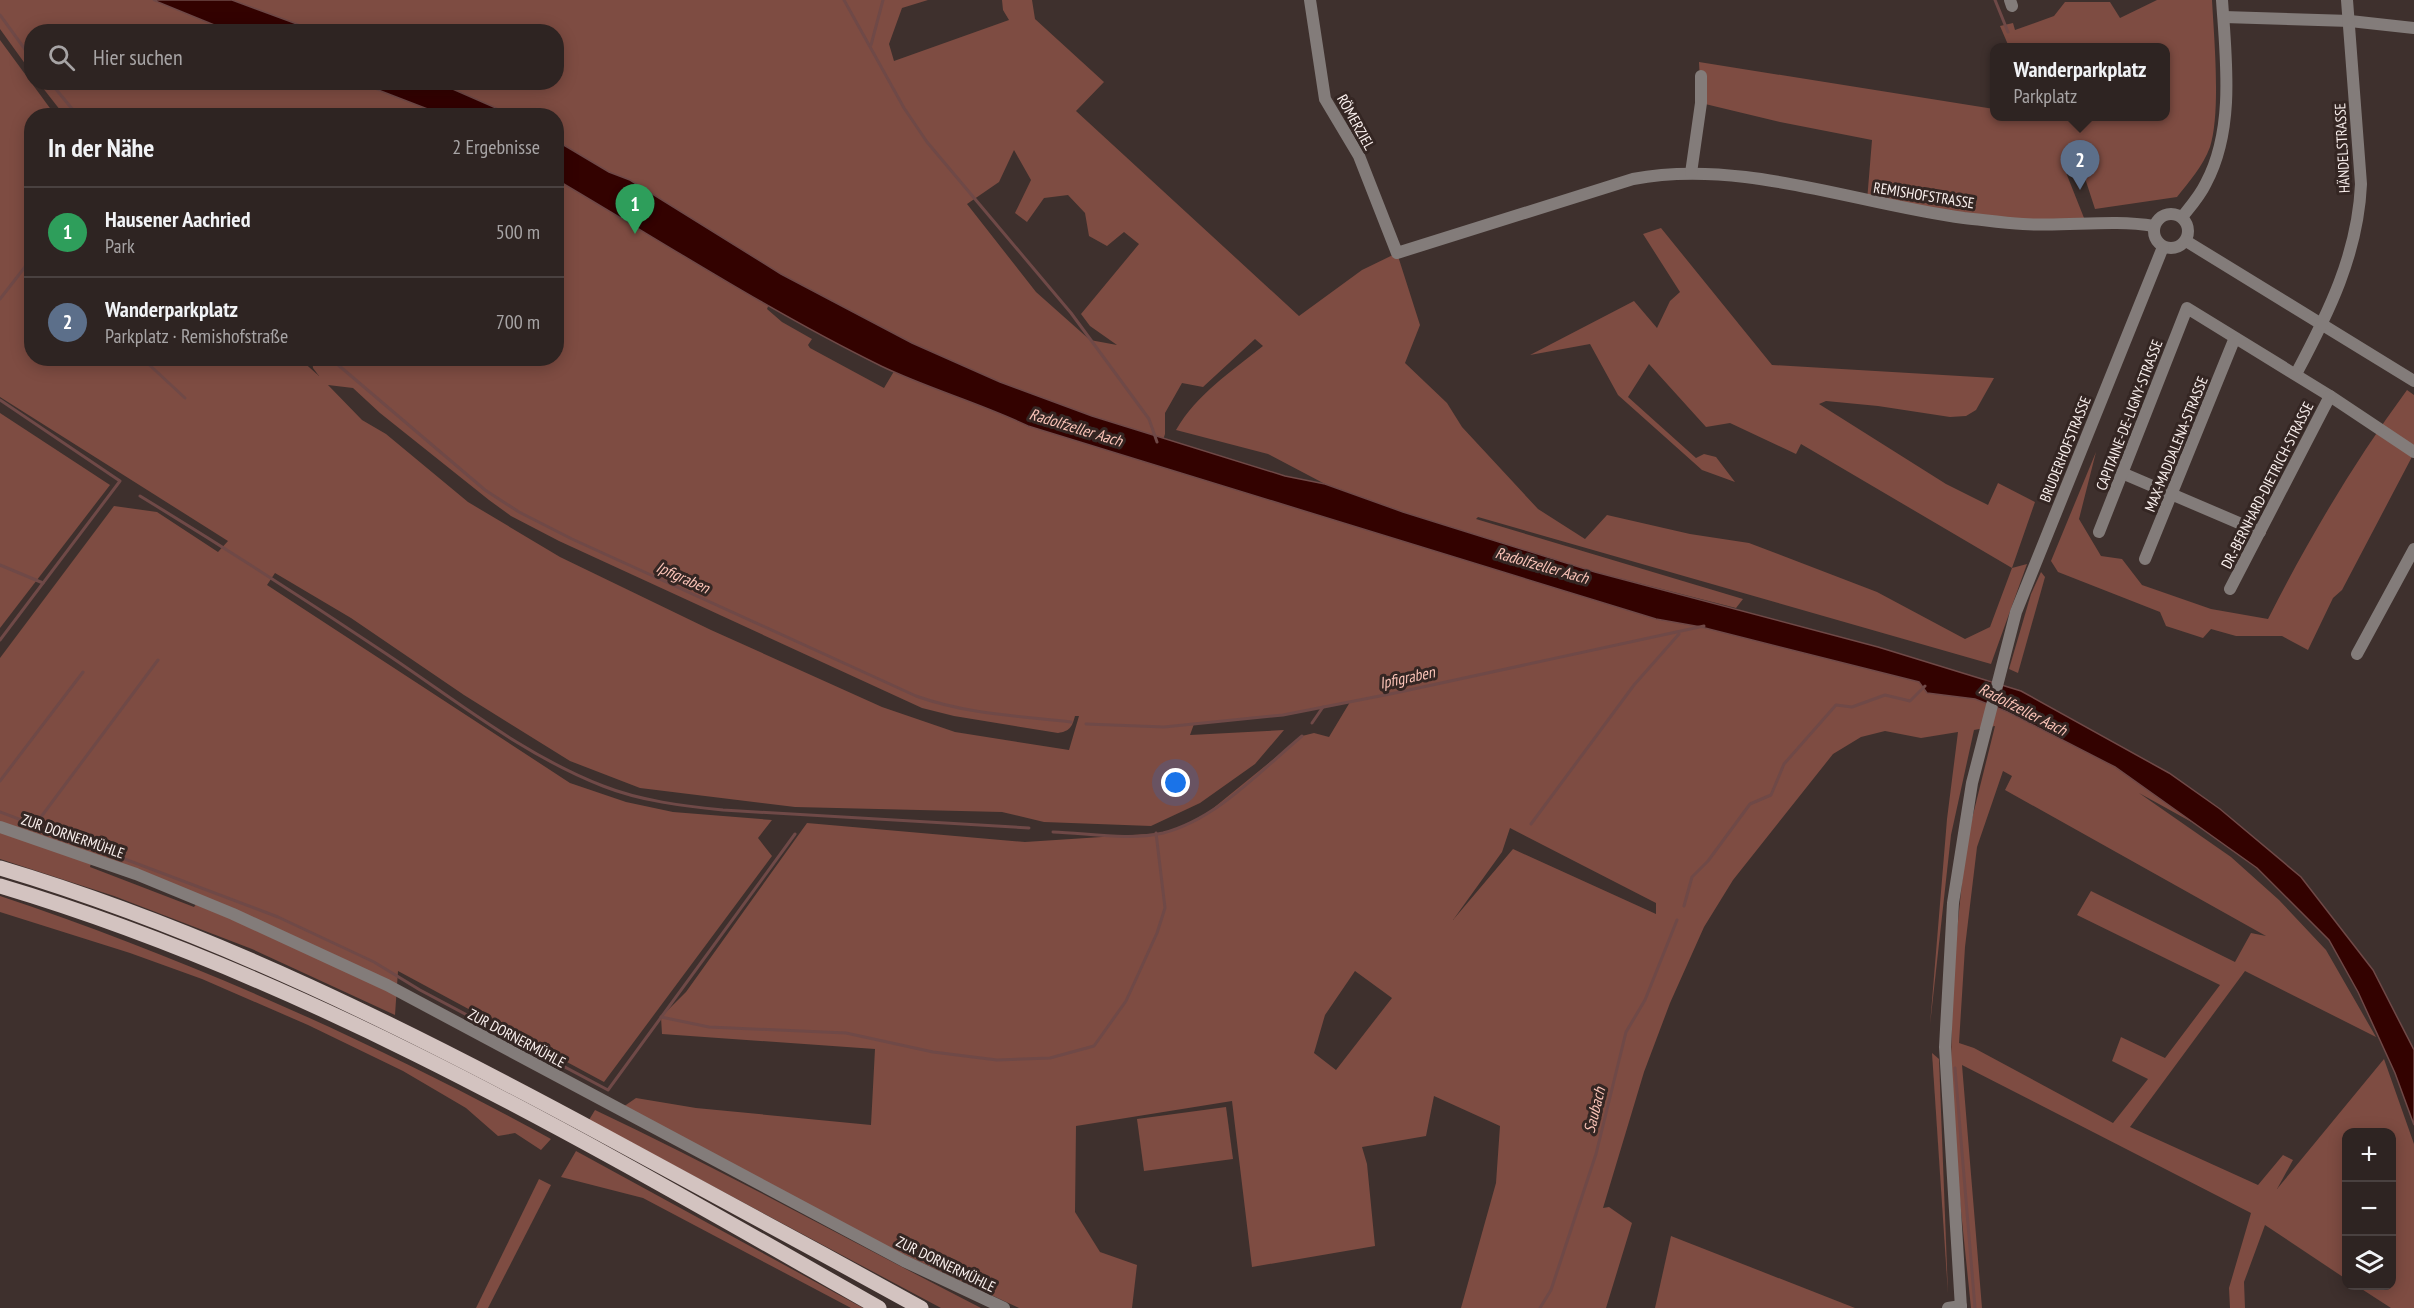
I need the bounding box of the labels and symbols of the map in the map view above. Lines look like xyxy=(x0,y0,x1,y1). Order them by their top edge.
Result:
street label: RÖMERZIEL xyxy=(1333,91,1379,154)
street label: HÄNDELSTRASSE xyxy=(2330,103,2354,193)
pin: 2 xyxy=(2060,140,2100,190)
street label: REMISHOFSTRASSE xyxy=(1872,178,1976,212)
pin: 1 xyxy=(616,184,654,234)
street label: CAPITAINE-DE-LIGNY-STRASSE xyxy=(2091,337,2167,493)
street label: MAX-MADDALENA-STRASSE xyxy=(2140,373,2212,515)
street label: BRUDERHOFSTRASSE xyxy=(2035,393,2095,505)
street label: DR.-BERNHARD-DIETRICH-STRASSE xyxy=(2217,398,2317,572)
water label: Radolfzeller Aach xyxy=(1027,403,1126,451)
water label: Radolfzeller Aach xyxy=(1493,542,1592,588)
water label: Ipfigraben xyxy=(653,556,714,598)
water label: Ipfigraben xyxy=(1378,661,1437,693)
water label: Radolfzeller Aach xyxy=(1976,678,2071,740)
your location xyxy=(1161,768,1190,797)
street label: ZUR DORNERMÜHLE xyxy=(19,809,127,863)
street label: ZUR DORNERMÜHLE xyxy=(465,1004,569,1072)
water label: Saubach xyxy=(1579,1084,1610,1135)
street label: ZUR DORNERMÜHLE xyxy=(893,1232,999,1296)

